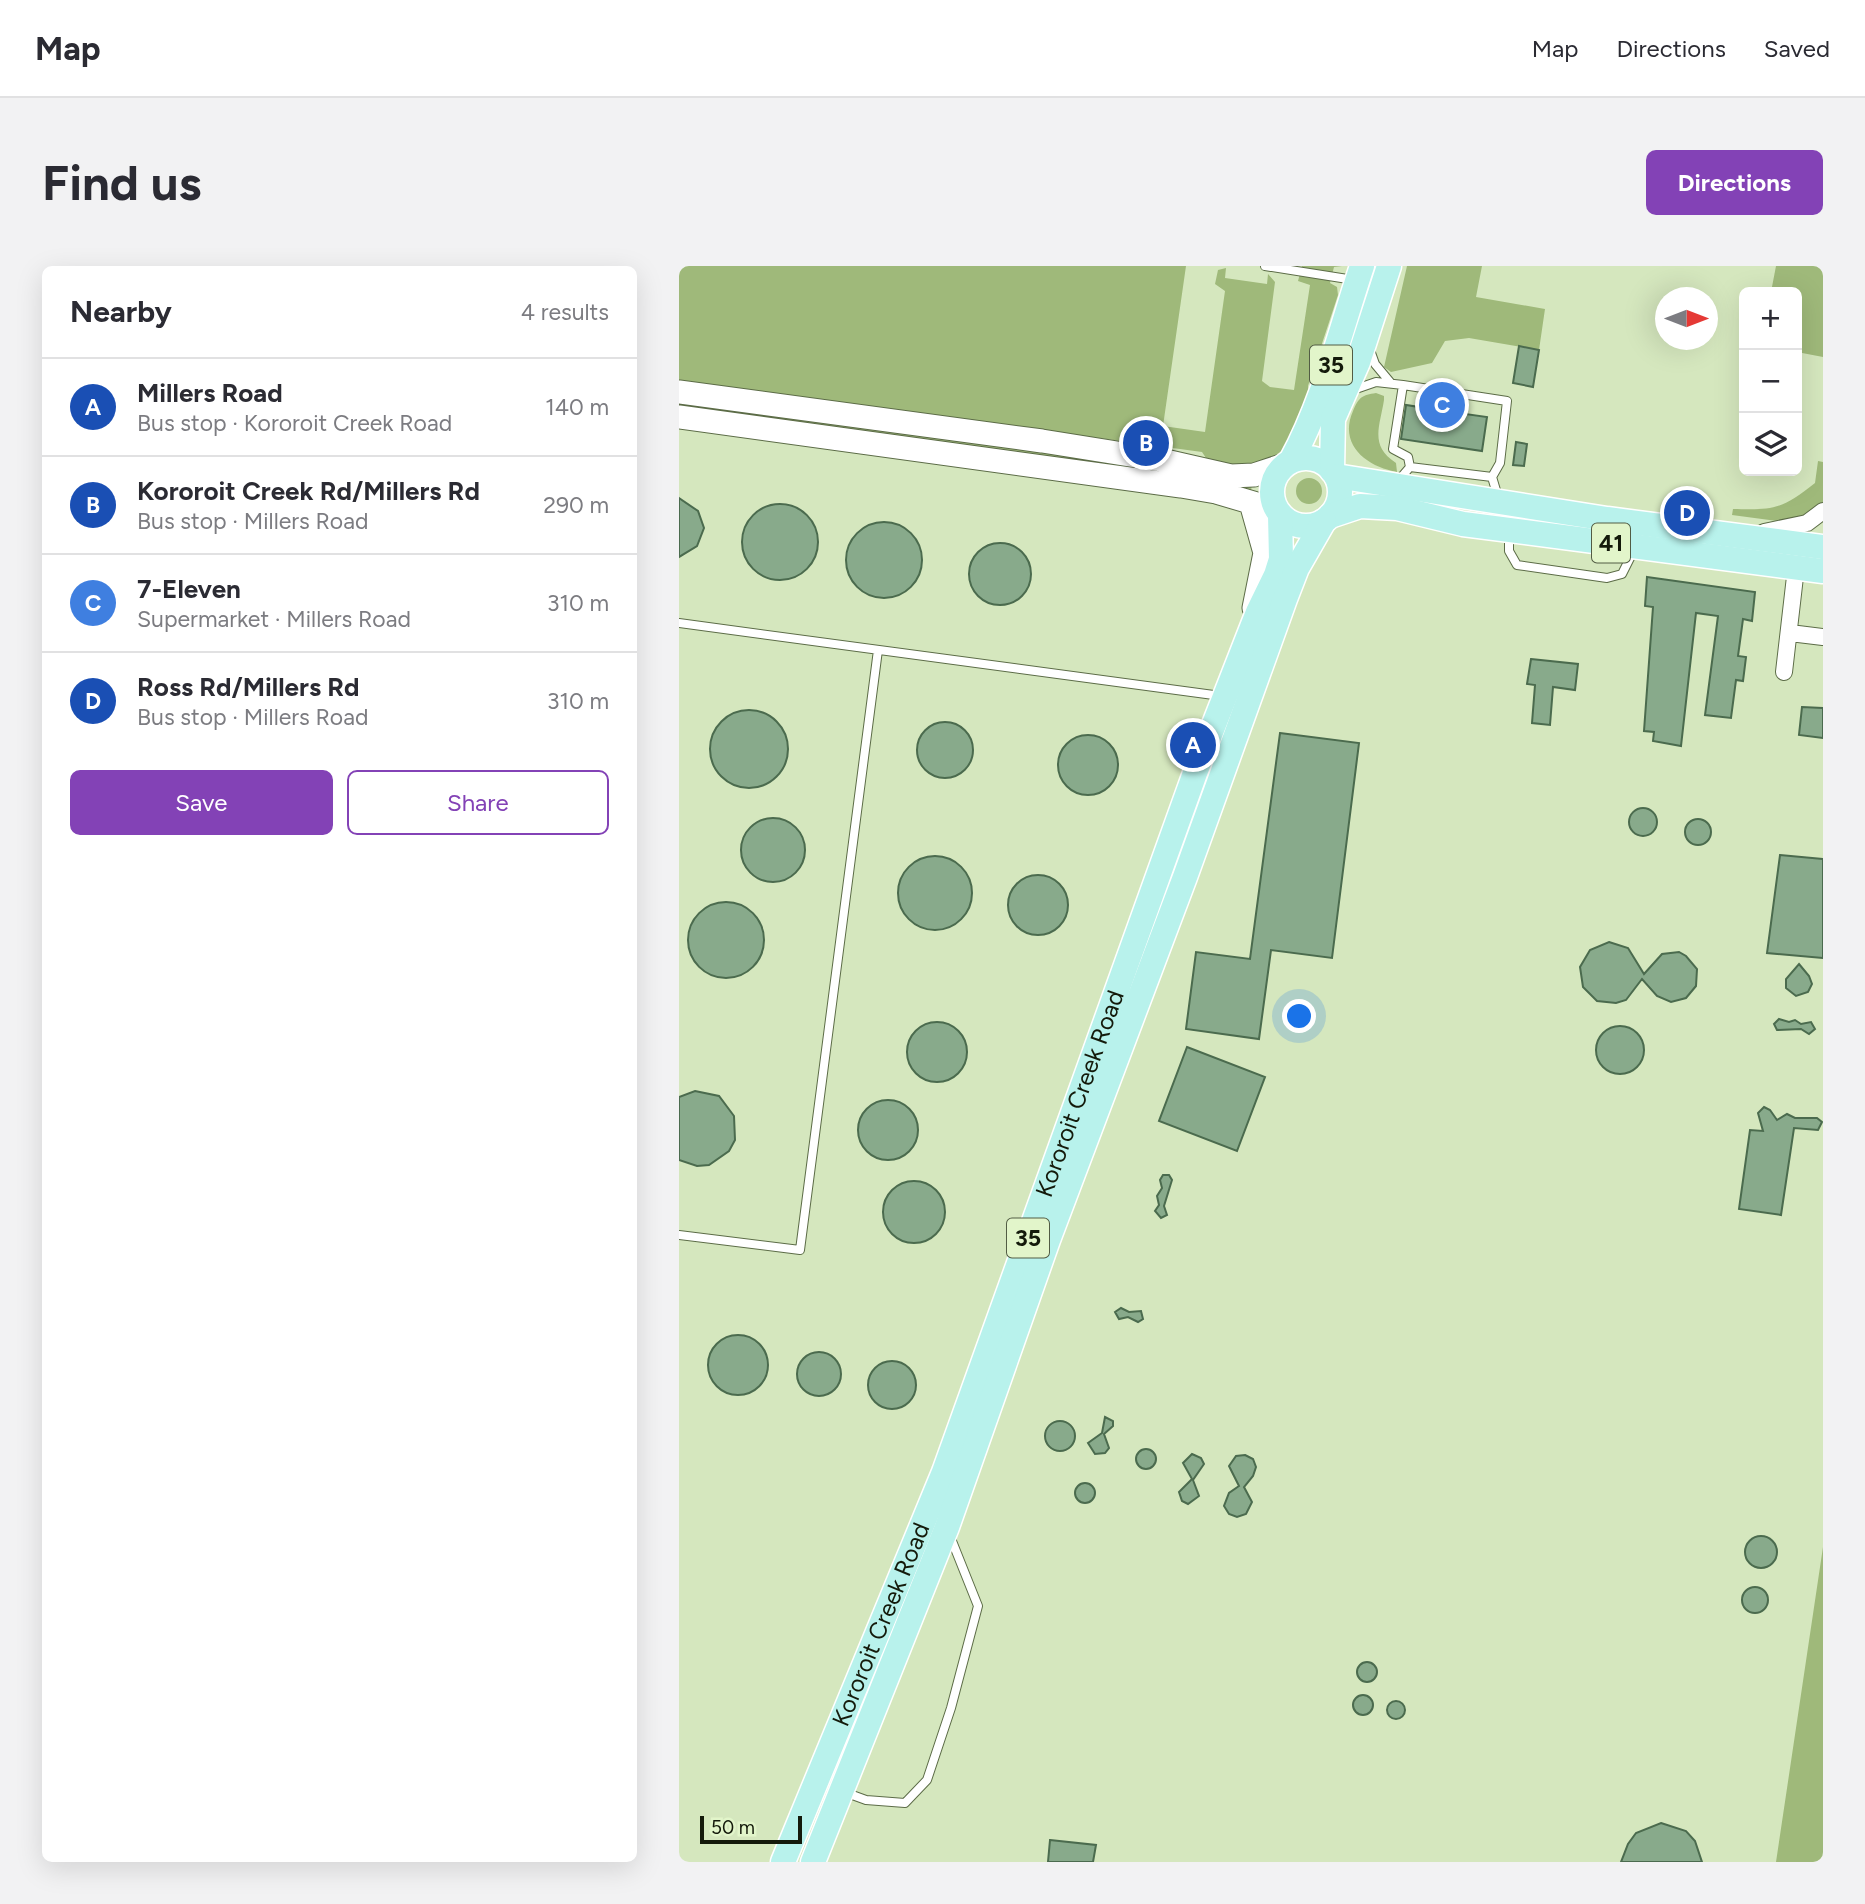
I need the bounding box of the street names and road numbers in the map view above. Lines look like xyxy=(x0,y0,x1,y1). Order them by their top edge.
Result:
road number: 35 xyxy=(1310,346,1352,384)
road number: 41 xyxy=(1592,524,1630,562)
street label: Kororoit Creek Road xyxy=(1029,986,1130,1201)
road number: 35 xyxy=(1007,1219,1049,1258)
street label: Kororoit Creek Road xyxy=(826,1518,936,1730)

